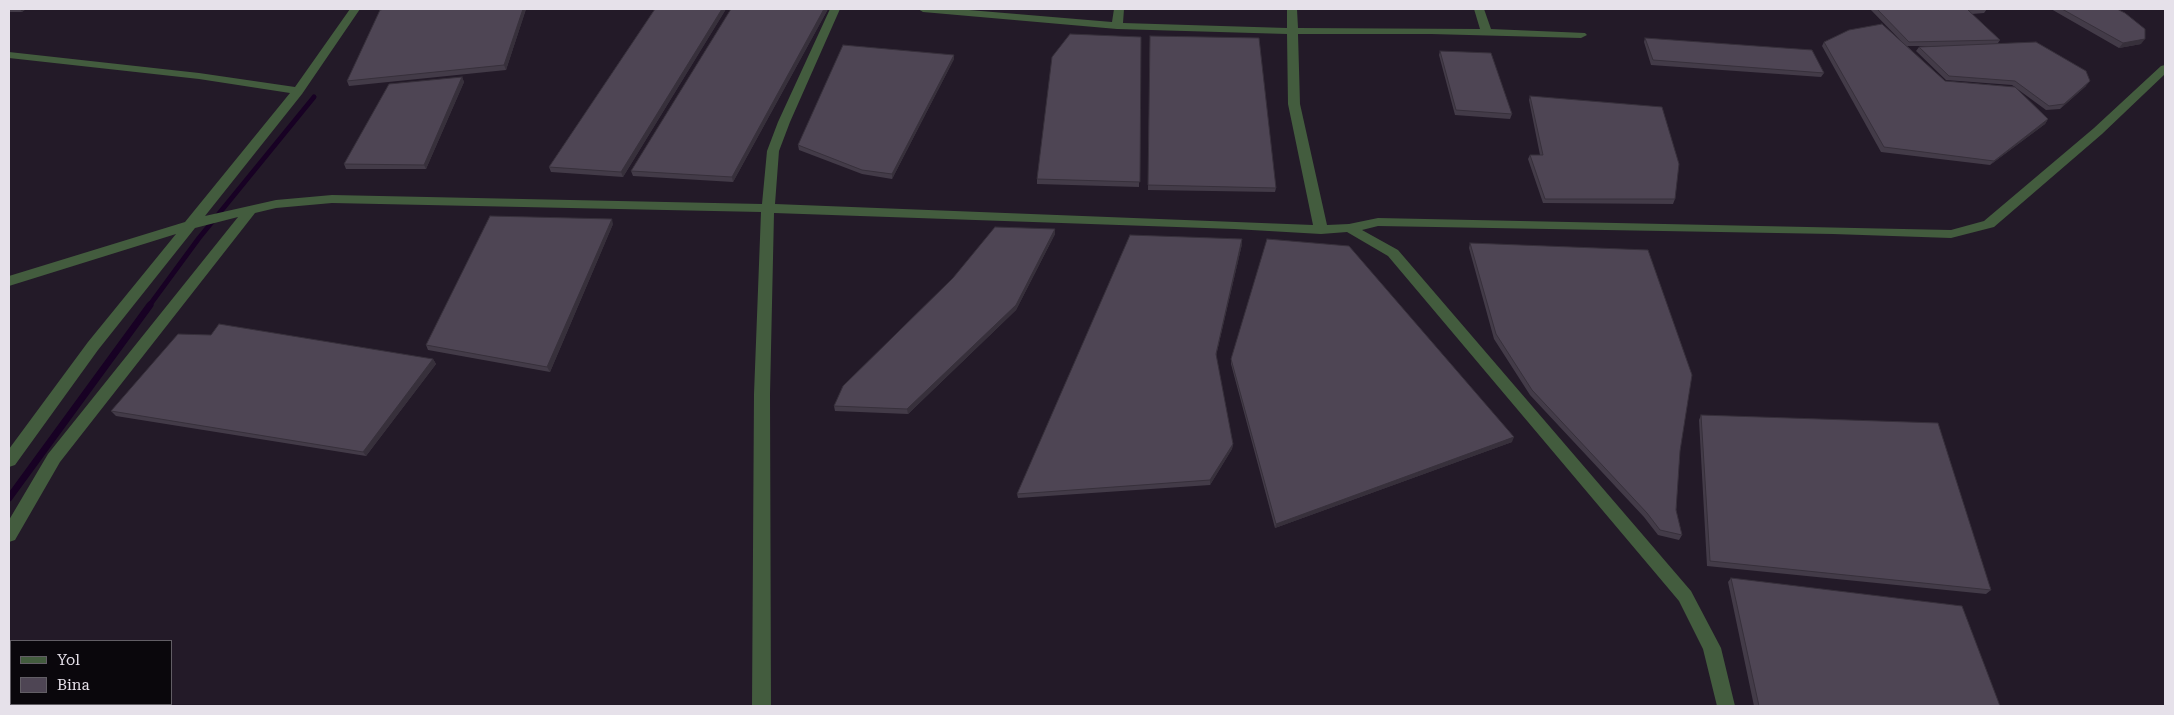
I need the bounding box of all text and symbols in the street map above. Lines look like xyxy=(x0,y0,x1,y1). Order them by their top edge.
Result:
legend xyxy=(10,640,172,705)
text: Yol xyxy=(57,651,80,669)
text: Bina xyxy=(57,676,90,694)

